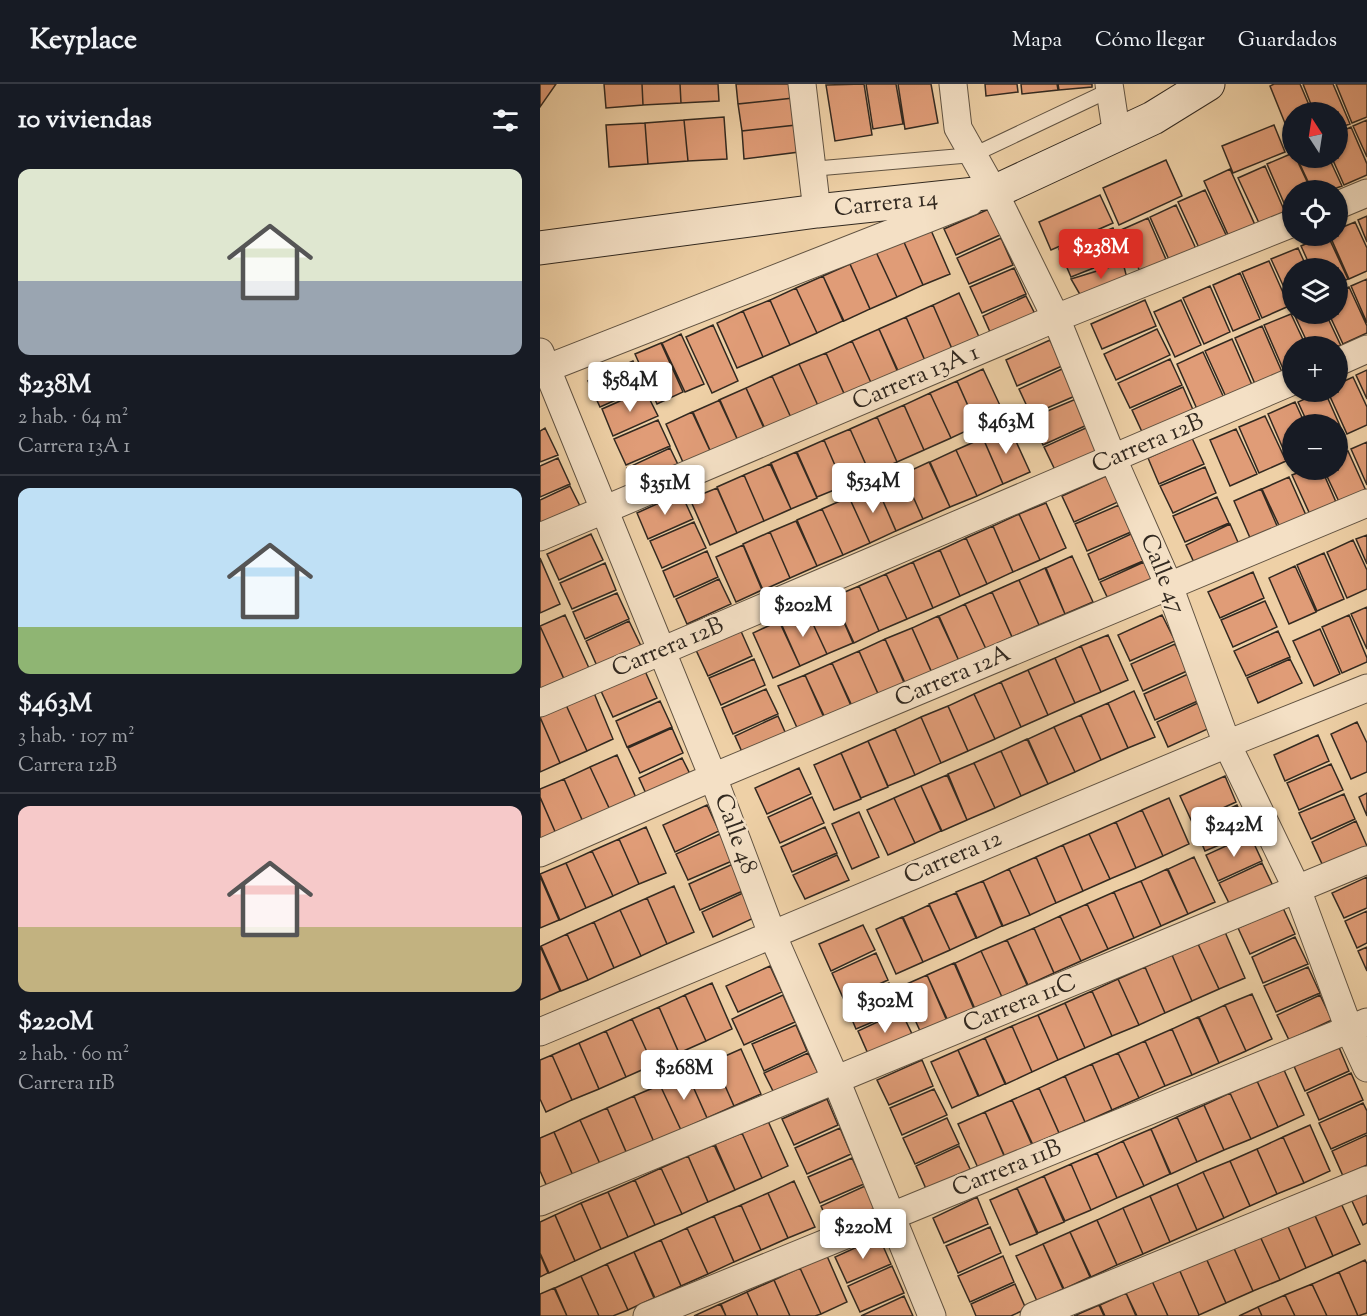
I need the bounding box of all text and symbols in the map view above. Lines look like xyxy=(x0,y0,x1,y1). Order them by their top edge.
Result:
text: Keyplace xyxy=(30,21,137,61)
text: Mapa xyxy=(1012,26,1062,56)
text: Cómo llegar xyxy=(1095,26,1205,56)
text: Guardados xyxy=(1238,26,1337,56)
text: 10 viviendas xyxy=(18,102,152,139)
north arrow xyxy=(1282,102,1348,168)
map controls xyxy=(1282,102,1348,480)
icon: filters xyxy=(489,104,522,137)
button: locate xyxy=(1282,180,1348,246)
street label: Carrera 14 xyxy=(832,182,940,226)
icon: home xyxy=(216,208,324,316)
pin: $238M xyxy=(1059,229,1143,280)
text: $238M xyxy=(1073,234,1129,263)
button: layers xyxy=(1282,258,1348,324)
street label: Carrera 13A 1 xyxy=(847,336,985,420)
button: + xyxy=(1282,336,1348,402)
pin: $584M xyxy=(588,362,672,413)
text: $238M xyxy=(18,367,91,404)
text: $584M xyxy=(602,367,658,396)
text: 2 hab. · 64 m² xyxy=(18,404,129,433)
pin: $463M xyxy=(964,404,1048,455)
street label: Carrera 12B xyxy=(1087,405,1209,483)
text: $463M xyxy=(978,409,1034,438)
button: − xyxy=(1282,414,1348,480)
text: Carrera 13A 1 xyxy=(18,433,130,462)
pin: $534M xyxy=(831,463,915,514)
pin: $351M xyxy=(623,465,707,516)
text: $534M xyxy=(846,468,900,497)
text: $351M xyxy=(640,470,690,499)
icon: home xyxy=(216,527,324,635)
street label: Calle 47 xyxy=(1131,529,1193,619)
pin: $202M xyxy=(761,587,845,638)
text: $202M xyxy=(774,592,832,621)
street label: Carrera 12B xyxy=(607,609,729,687)
street label: Carrera 12A xyxy=(890,637,1017,717)
text: $463M xyxy=(18,686,92,723)
text: 3 hab. · 107 m² xyxy=(18,723,135,752)
text: Carrera 12B xyxy=(18,752,117,781)
street label: Calle 48 xyxy=(705,789,765,879)
pin: $242M xyxy=(1192,807,1276,858)
text: $242M xyxy=(1205,812,1263,841)
street label: Carrera 12 xyxy=(899,822,1007,894)
icon: home xyxy=(216,845,324,953)
street label: Carrera 11C xyxy=(958,966,1082,1042)
pin: $302M xyxy=(843,983,927,1034)
text: $302M xyxy=(857,988,913,1017)
text: $220M xyxy=(18,1004,93,1041)
text: 2 hab. · 60 m² xyxy=(18,1041,129,1070)
pin: $268M xyxy=(642,1050,726,1101)
text: $268M xyxy=(655,1055,713,1084)
text: Carrera 11B xyxy=(18,1070,114,1099)
street label: Carrera 11B xyxy=(947,1132,1067,1206)
pin: $220M xyxy=(821,1209,905,1260)
text: $220M xyxy=(834,1214,892,1243)

